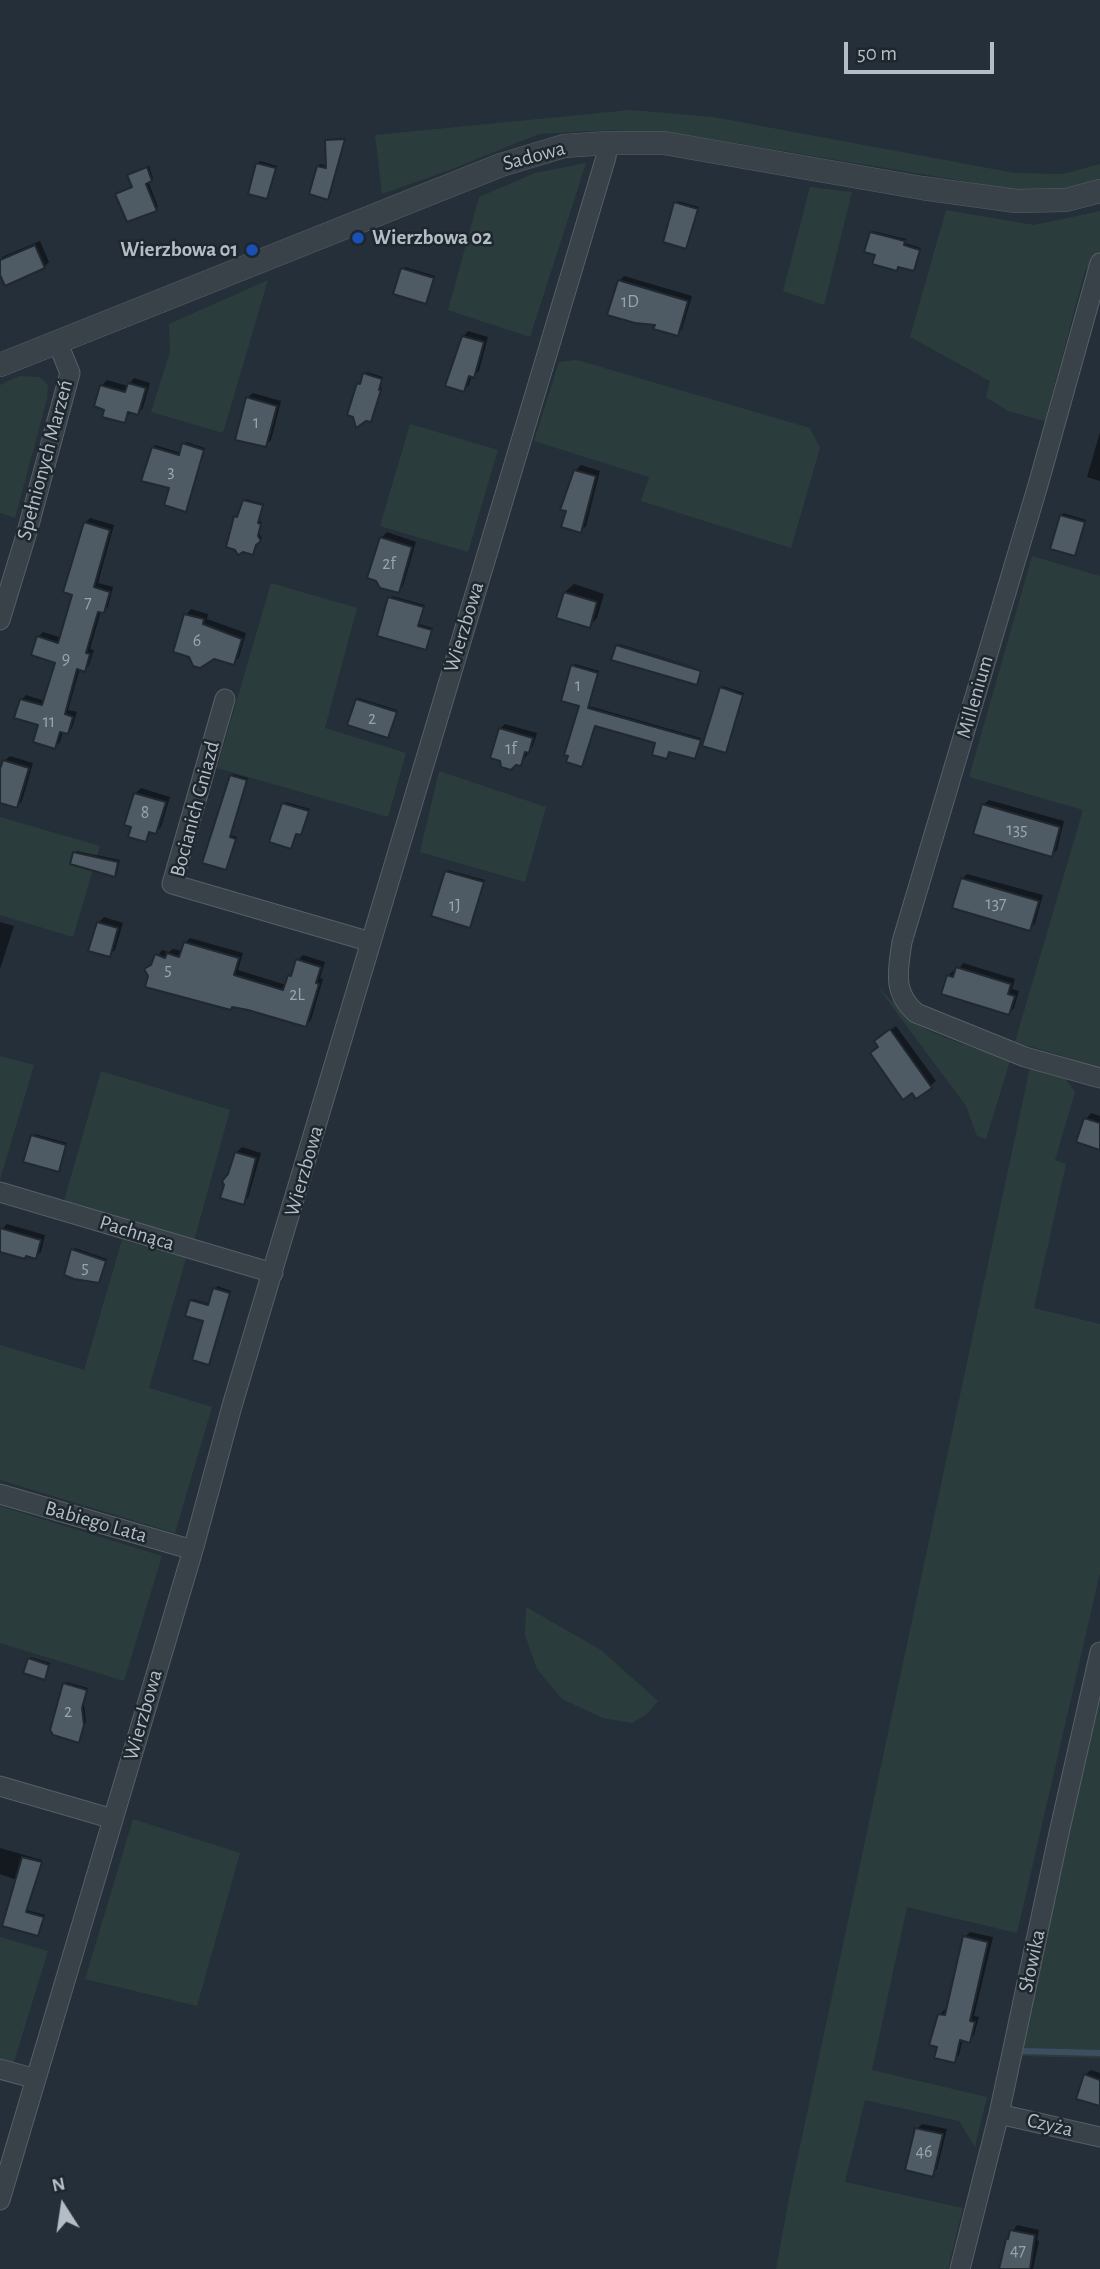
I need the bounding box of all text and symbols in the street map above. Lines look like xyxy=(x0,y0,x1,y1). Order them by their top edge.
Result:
scale bar xyxy=(848,28,998,72)
text: 50 m xyxy=(857,43,897,64)
street label: Sadowa xyxy=(500,136,568,176)
place label: Wierzbowa 02 xyxy=(372,225,492,251)
marker: Wierzbowa 02 xyxy=(350,230,366,246)
place label: Wierzbowa 01 xyxy=(120,237,238,263)
marker: Wierzbowa 01 xyxy=(244,242,260,258)
house number: 1D xyxy=(621,291,639,313)
street label: Spełnionych Marzeń xyxy=(11,377,79,543)
house number: 1 xyxy=(253,412,259,434)
house number: 3 xyxy=(167,461,175,483)
house number: 2f xyxy=(382,553,396,575)
street label: Wierzbowa xyxy=(438,579,490,675)
house number: 7 xyxy=(84,592,92,614)
house number: 6 xyxy=(193,630,201,652)
house number: 9 xyxy=(62,648,70,670)
street label: Millenium xyxy=(951,653,999,741)
house number: 1 xyxy=(575,675,581,697)
house number: 2 xyxy=(368,708,376,730)
house number: 11 xyxy=(43,711,55,733)
street label: Bocianich Gniazd xyxy=(165,738,225,880)
house number: 1f xyxy=(505,738,517,760)
house number: 8 xyxy=(141,802,149,824)
house number: 135 xyxy=(1006,819,1028,841)
house number: 137 xyxy=(985,893,1007,915)
house number: 1J xyxy=(449,895,461,917)
house number: 5 xyxy=(164,959,172,981)
house number: 2L xyxy=(289,984,305,1006)
street label: Wierzbowa xyxy=(279,1123,329,1219)
street label: Pachnąca xyxy=(97,1210,177,1256)
house number: 5 xyxy=(81,1257,89,1279)
street label: Babiego Lata xyxy=(42,1495,150,1549)
street label: Wierzbowa xyxy=(118,1667,168,1763)
house number: 2 xyxy=(64,1701,72,1723)
street label: Słowika xyxy=(1013,1927,1051,1995)
street label: Czyża xyxy=(1025,2107,1075,2143)
house number: 46 xyxy=(915,2141,933,2163)
north arrow xyxy=(28,2171,98,2241)
text: N xyxy=(50,2174,67,2196)
house number: 47 xyxy=(1010,2240,1026,2262)

